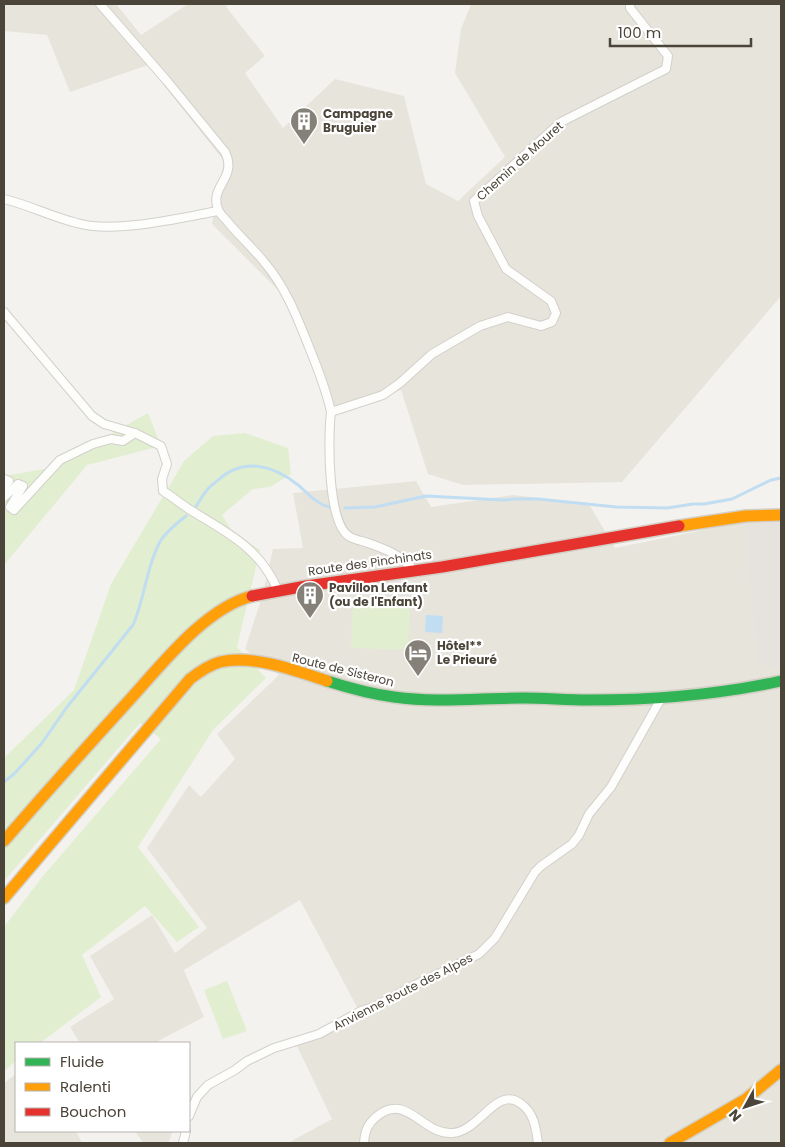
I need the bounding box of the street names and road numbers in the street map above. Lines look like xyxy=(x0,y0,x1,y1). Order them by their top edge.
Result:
street label: Chemin de Mouret xyxy=(473,117,567,204)
street label: Route des Pinchinats xyxy=(307,545,433,580)
street label: Route de Sisteron xyxy=(290,649,396,690)
street label: Anvienne Route des Alpes xyxy=(330,949,475,1034)

